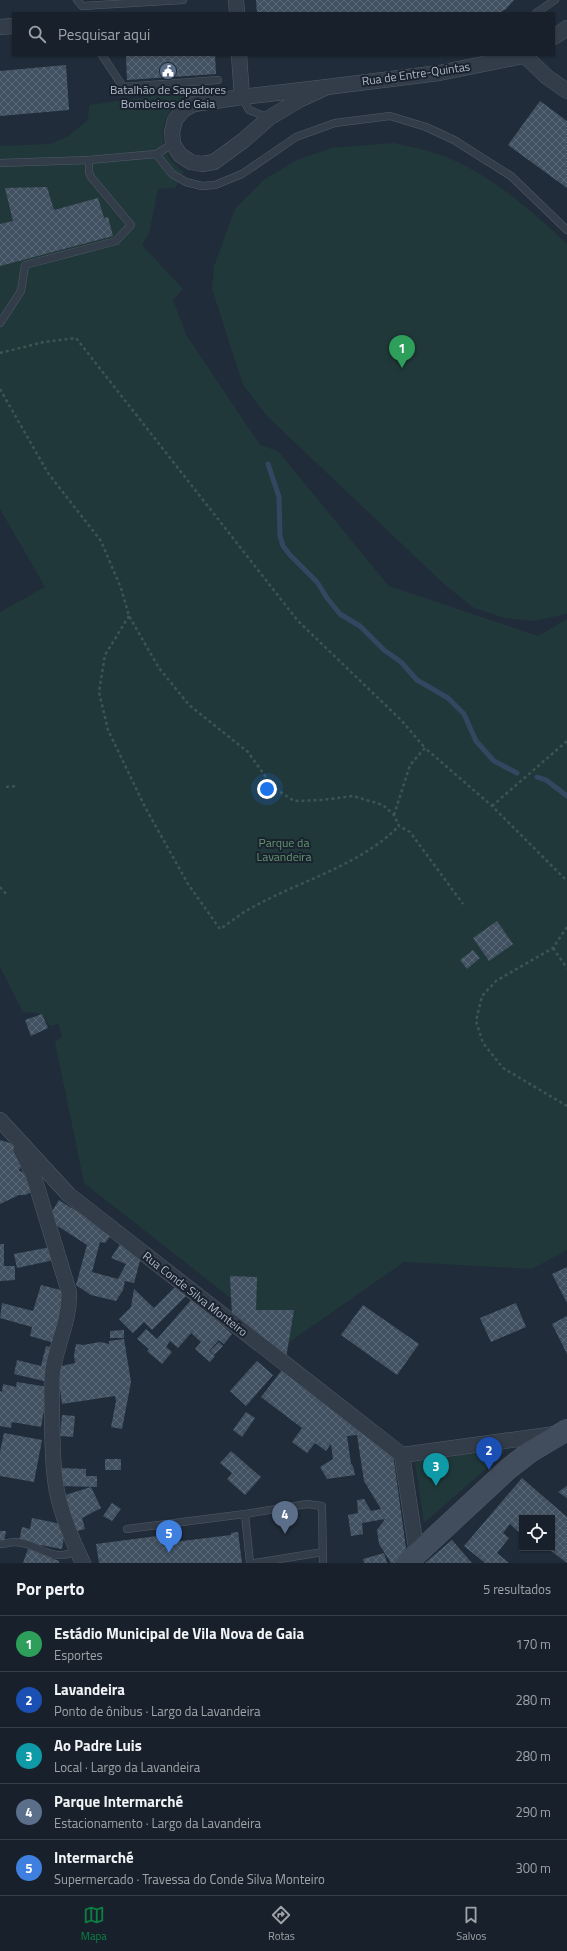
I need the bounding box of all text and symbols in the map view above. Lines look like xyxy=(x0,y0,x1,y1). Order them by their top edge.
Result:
search box xyxy=(12,12,555,56)
icon: search xyxy=(26,23,48,45)
text: Pesquisar aqui xyxy=(58,23,150,46)
street label: Rua de Entre-Quintas xyxy=(361,56,472,91)
public building icon: Batalhão de Sapadores Bombeiros de Gaia xyxy=(158,61,178,81)
place label: Batalhão de Sapadores Bombeiros de Gaia xyxy=(110,80,226,113)
pin: 1 xyxy=(389,335,415,368)
your location xyxy=(257,779,277,799)
park label: Parque da Lavandeira xyxy=(256,833,312,866)
street label: Rua Conde Silva Monteiro xyxy=(139,1246,252,1341)
pin: 2 xyxy=(476,1437,502,1470)
pin: 3 xyxy=(423,1453,449,1486)
pin: 4 xyxy=(272,1501,298,1534)
map controls xyxy=(519,1515,555,1551)
button: locate xyxy=(519,1515,555,1551)
pin: 5 xyxy=(156,1520,182,1553)
text: Por perto xyxy=(16,1576,85,1602)
text: 5 resultados xyxy=(483,1579,551,1599)
text: Estádio Municipal de Vila Nova de Gaia xyxy=(54,1622,304,1645)
text: 1 xyxy=(25,1634,33,1654)
text: 170 m xyxy=(515,1634,551,1654)
text: Esportes xyxy=(54,1645,103,1665)
text: Lavandeira xyxy=(54,1678,125,1701)
text: 2 xyxy=(25,1690,33,1710)
text: 280 m xyxy=(515,1690,551,1710)
text: Ponto de ônibus · Largo da Lavandeira xyxy=(54,1701,261,1721)
text: Ao Padre Luis xyxy=(54,1734,142,1757)
text: 3 xyxy=(25,1746,33,1766)
text: 280 m xyxy=(515,1746,551,1766)
text: Local · Largo da Lavandeira xyxy=(54,1757,200,1777)
text: Parque Intermarché xyxy=(54,1790,183,1813)
text: 4 xyxy=(25,1802,33,1822)
text: 290 m xyxy=(515,1802,551,1822)
text: Estacionamento · Largo da Lavandeira xyxy=(54,1813,261,1833)
text: Intermarché xyxy=(54,1846,134,1869)
text: 5 xyxy=(25,1858,33,1878)
text: 300 m xyxy=(515,1858,551,1878)
text: Supermercado · Travessa do Conde Silva Monteiro xyxy=(54,1869,325,1889)
tab: Mapa xyxy=(81,1904,107,1944)
tab: Rotas xyxy=(268,1904,295,1944)
tab: Salvos xyxy=(456,1904,486,1944)

